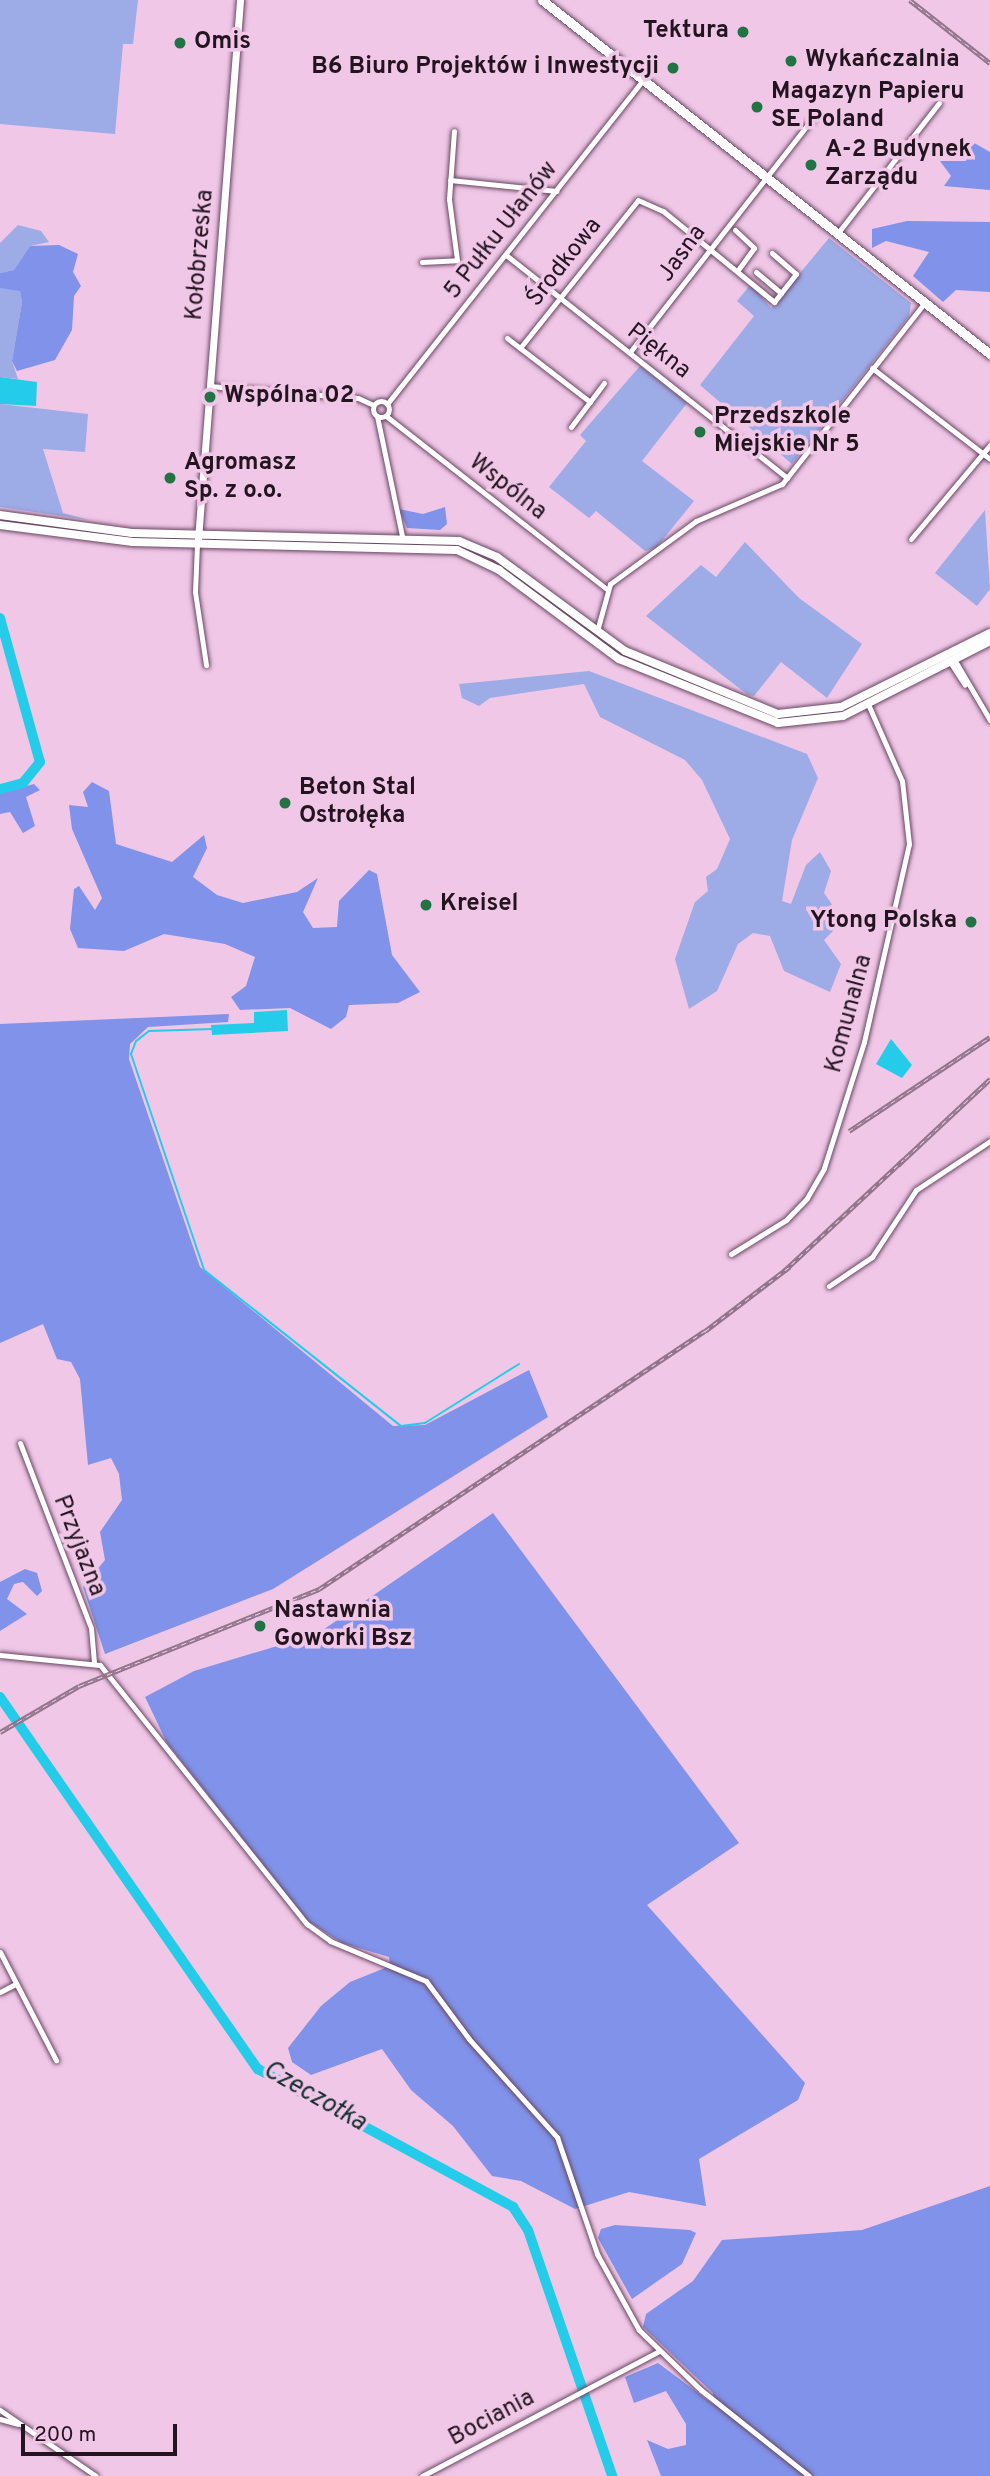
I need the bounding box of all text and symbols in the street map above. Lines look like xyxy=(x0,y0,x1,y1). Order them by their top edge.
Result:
place label: Tektura xyxy=(643,18,729,46)
marker: Tektura xyxy=(735,24,751,40)
place label: Omis xyxy=(194,29,251,57)
marker: Omis xyxy=(172,35,188,51)
place label: Wykańczalnia xyxy=(805,47,960,75)
marker: Wykańczalnia xyxy=(783,53,799,69)
place label: B6 Biuro Projektów i Inwestycji xyxy=(311,54,659,82)
marker: B6 Biuro Projektów i Inwestycji xyxy=(665,60,681,76)
place label: Magazyn Papieru SE Poland xyxy=(771,79,965,135)
marker: Magazyn Papieru SE Poland xyxy=(749,99,765,115)
place label: A-2 Budynek Zarządu xyxy=(825,137,972,193)
street label: 5 Pułku Ułanów xyxy=(439,156,565,306)
marker: A-2 Budynek Zarządu xyxy=(803,157,819,173)
street label: Kołobrzeska xyxy=(181,188,221,322)
street label: Środkowa xyxy=(521,213,609,313)
street label: Jasna xyxy=(653,220,713,288)
street label: Piękna xyxy=(620,318,696,386)
place label: Wspólna 02 xyxy=(224,383,354,411)
marker: Wspólna 02 xyxy=(202,389,218,405)
place label: Przedszkole Miejskie Nr 5 xyxy=(714,404,860,460)
marker: Przedszkole Miejskie Nr 5 xyxy=(692,424,708,440)
street label: Wspólna xyxy=(462,449,552,527)
place label: Agromasz Sp. z o.o. xyxy=(184,450,297,506)
marker: Agromasz Sp. z o.o. xyxy=(162,470,178,486)
place label: Beton Stal Ostrołęka xyxy=(299,775,416,831)
marker: Beton Stal Ostrołęka xyxy=(277,795,293,811)
place label: Kreisel xyxy=(440,891,518,919)
marker: Kreisel xyxy=(418,897,434,913)
place label: Ytong Polska xyxy=(810,908,957,936)
marker: Ytong Polska xyxy=(963,914,979,930)
street label: Komunalna xyxy=(820,952,880,1076)
street label: Przyjazna xyxy=(46,1491,110,1601)
place label: Nastawnia Goworki Bsz xyxy=(274,1598,412,1654)
marker: Nastawnia Goworki Bsz xyxy=(252,1618,268,1634)
water label: Czeczotka xyxy=(257,2055,371,2139)
street label: Bociania xyxy=(444,2384,540,2454)
scale bar xyxy=(24,2410,180,2454)
text: 200 m xyxy=(34,2422,96,2449)

